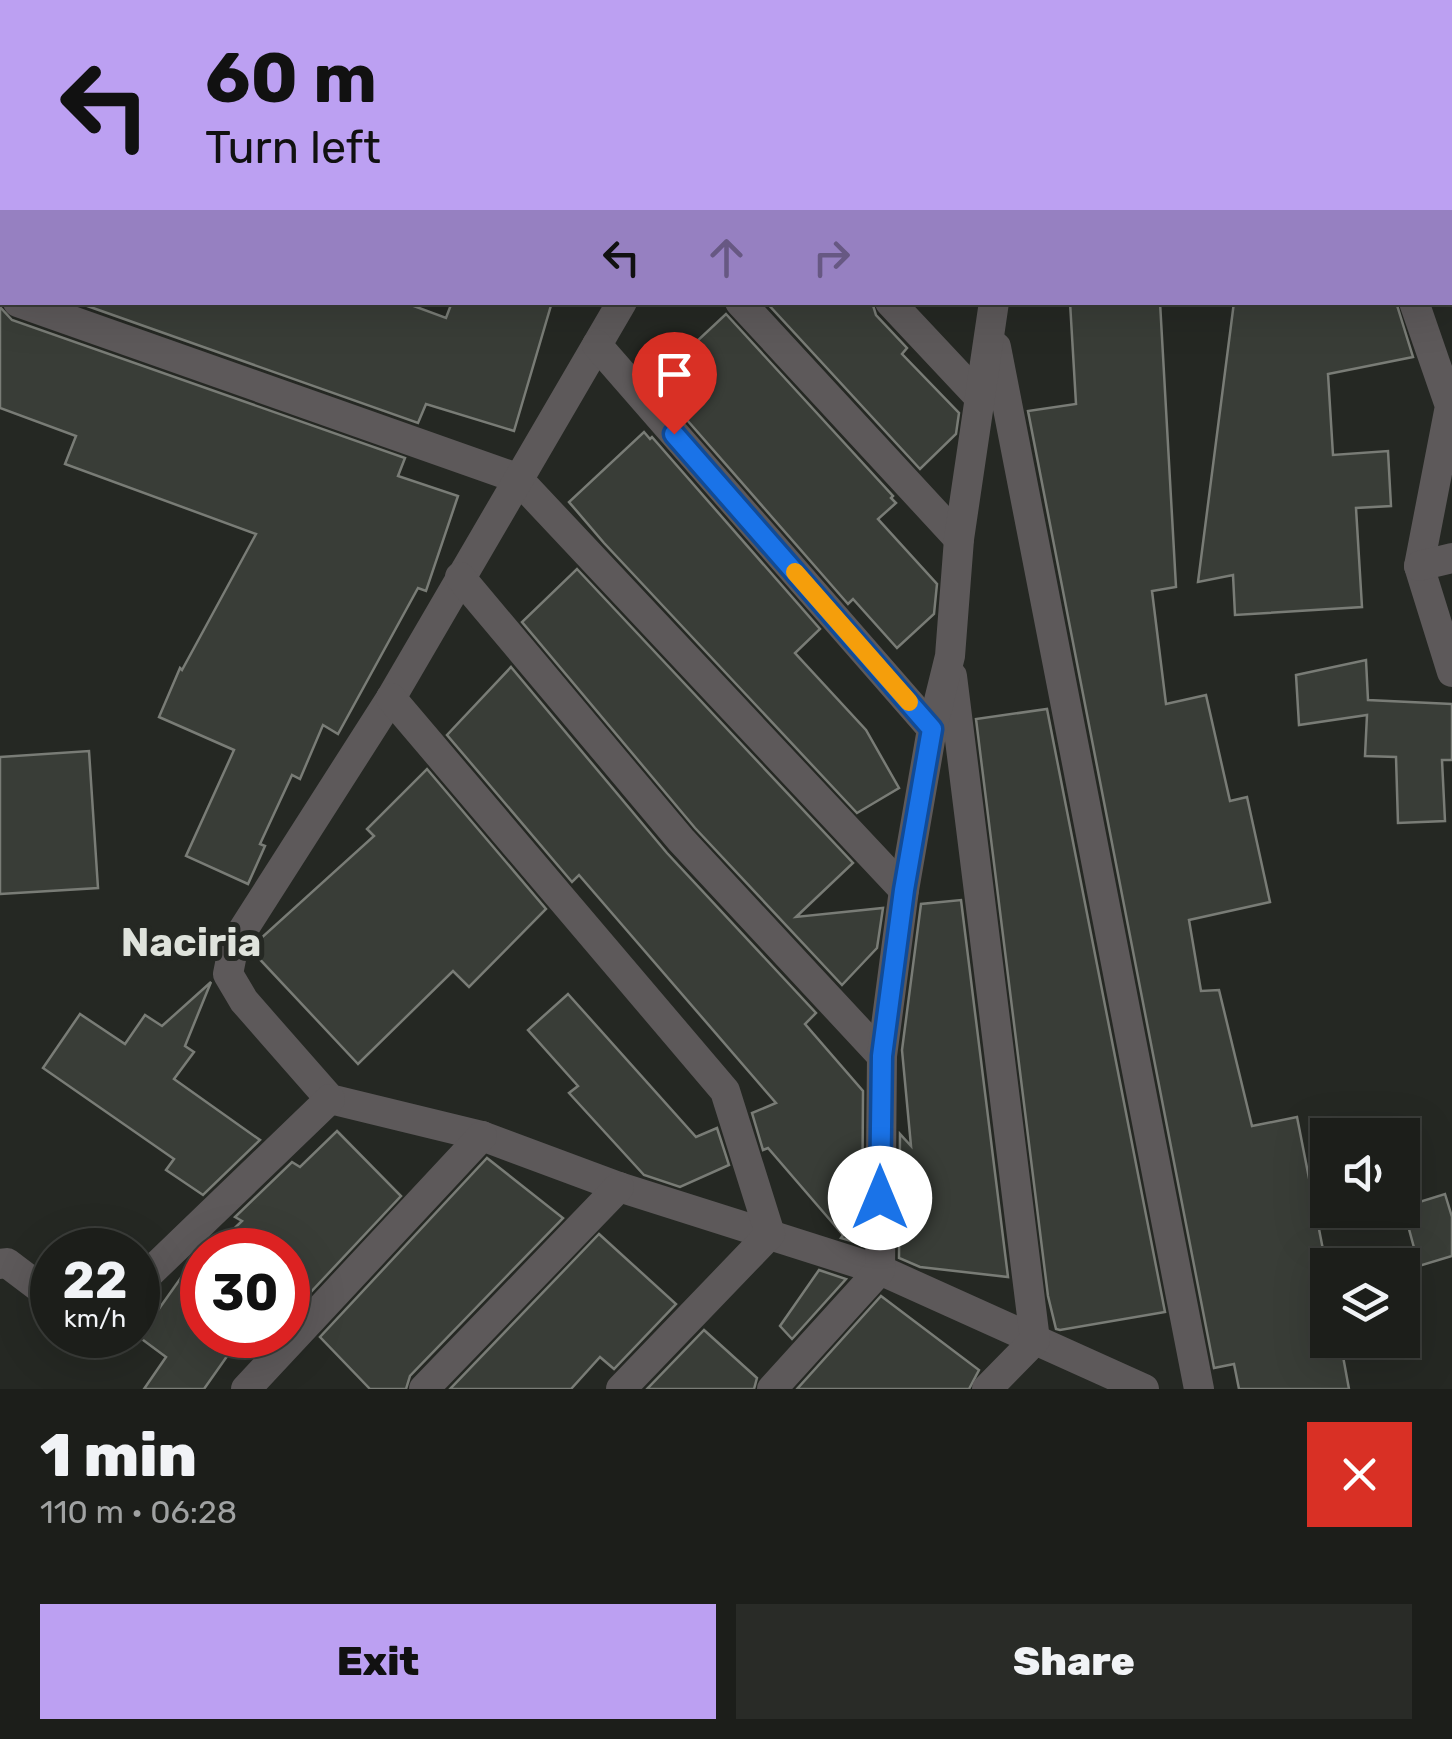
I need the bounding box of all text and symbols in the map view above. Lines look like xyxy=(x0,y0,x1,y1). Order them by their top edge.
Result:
text: 60 m xyxy=(205,37,377,120)
icon: left xyxy=(40,40,170,170)
text: Turn left xyxy=(205,121,381,174)
icon: left xyxy=(594,230,649,285)
icon: ahead xyxy=(699,230,754,285)
icon: right xyxy=(804,230,859,285)
pin xyxy=(632,332,717,435)
icon: arrive xyxy=(647,347,702,402)
district label: Naciria xyxy=(121,919,261,966)
map controls xyxy=(1310,1118,1420,1358)
button: sound xyxy=(1310,1118,1420,1228)
position arrow xyxy=(828,1146,932,1250)
speed limit sign: 30 xyxy=(180,1228,310,1358)
button: layers xyxy=(1310,1248,1420,1358)
text: 22 xyxy=(63,1251,128,1311)
text: km/h xyxy=(64,1304,126,1333)
text: 1 min xyxy=(40,1420,197,1491)
button: close xyxy=(1307,1422,1412,1527)
text: 110 m · 06:28 xyxy=(40,1493,237,1531)
button: Exit xyxy=(40,1604,716,1719)
button: Share xyxy=(736,1604,1412,1719)

